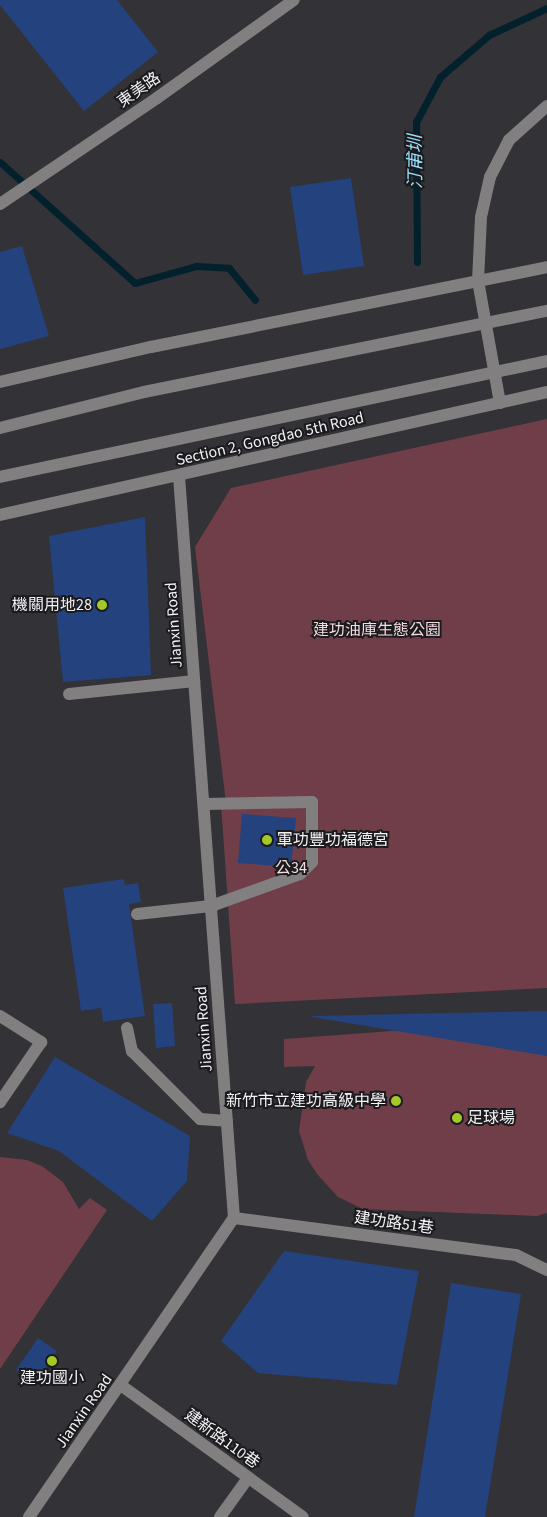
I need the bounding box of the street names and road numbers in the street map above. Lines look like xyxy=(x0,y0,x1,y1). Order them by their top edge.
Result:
street label: 東美路 xyxy=(114,68,164,112)
street label: Section 2, Gongdao 5th Road xyxy=(174,408,366,470)
street label: Jianxin Road xyxy=(161,582,187,668)
street label: Jianxin Road xyxy=(191,986,217,1072)
street label: 建功路51巷 xyxy=(353,1208,435,1238)
street label: Jianxin Road xyxy=(52,1370,116,1452)
street label: 建新路110巷 xyxy=(181,1405,263,1473)

